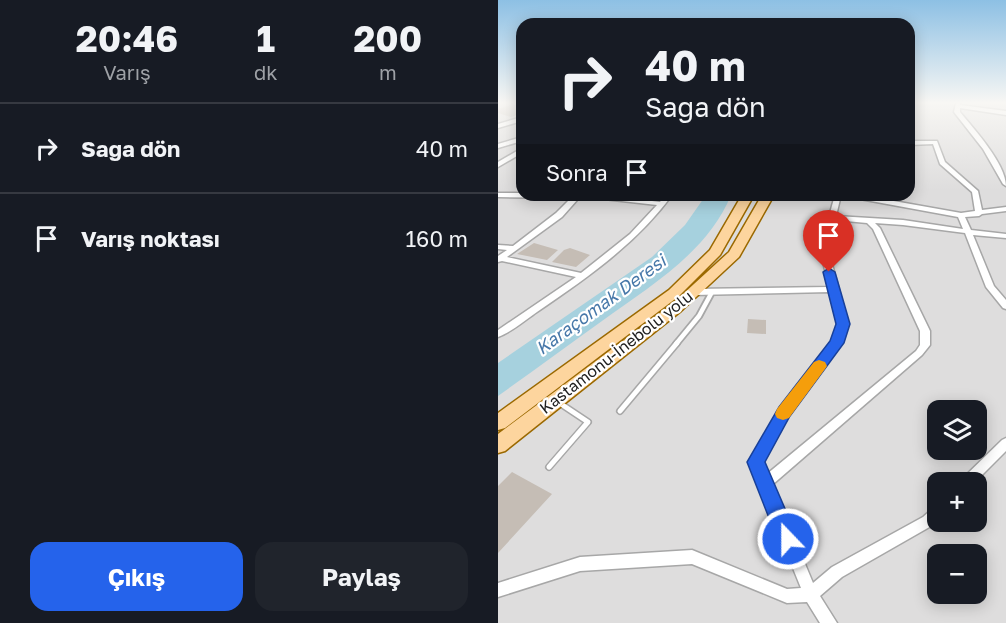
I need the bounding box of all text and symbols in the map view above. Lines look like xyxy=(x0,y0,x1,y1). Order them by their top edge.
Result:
text: 20:46 xyxy=(76,17,178,60)
text: 1 xyxy=(256,17,275,60)
text: 200 xyxy=(353,17,422,60)
text: 40 m xyxy=(645,40,746,90)
icon: right xyxy=(546,42,624,120)
text: Varış xyxy=(103,60,151,84)
text: dk xyxy=(254,60,278,84)
text: m xyxy=(379,60,397,84)
text: Sağa dön xyxy=(645,91,766,123)
icon: right xyxy=(30,132,63,165)
text: Sağa dön xyxy=(81,135,180,162)
text: 40 m xyxy=(416,135,468,162)
icon: arrive xyxy=(620,156,653,189)
text: Sonra xyxy=(546,159,608,186)
pin xyxy=(803,210,854,272)
icon: arrive xyxy=(812,219,845,252)
icon: arrive xyxy=(30,222,63,255)
text: Varış noktası xyxy=(81,225,220,252)
text: 160 m xyxy=(405,225,468,252)
water label: Karaçomak Deresi xyxy=(531,248,672,359)
street label: Kastamonu-İnebolu yolu xyxy=(536,286,696,418)
map controls xyxy=(927,400,987,604)
button: layers xyxy=(927,400,987,460)
button: + xyxy=(927,472,987,532)
position arrow xyxy=(756,507,820,571)
button: Çıkış xyxy=(30,542,243,611)
button: Paylaş xyxy=(255,542,468,611)
button: − xyxy=(927,544,987,604)

